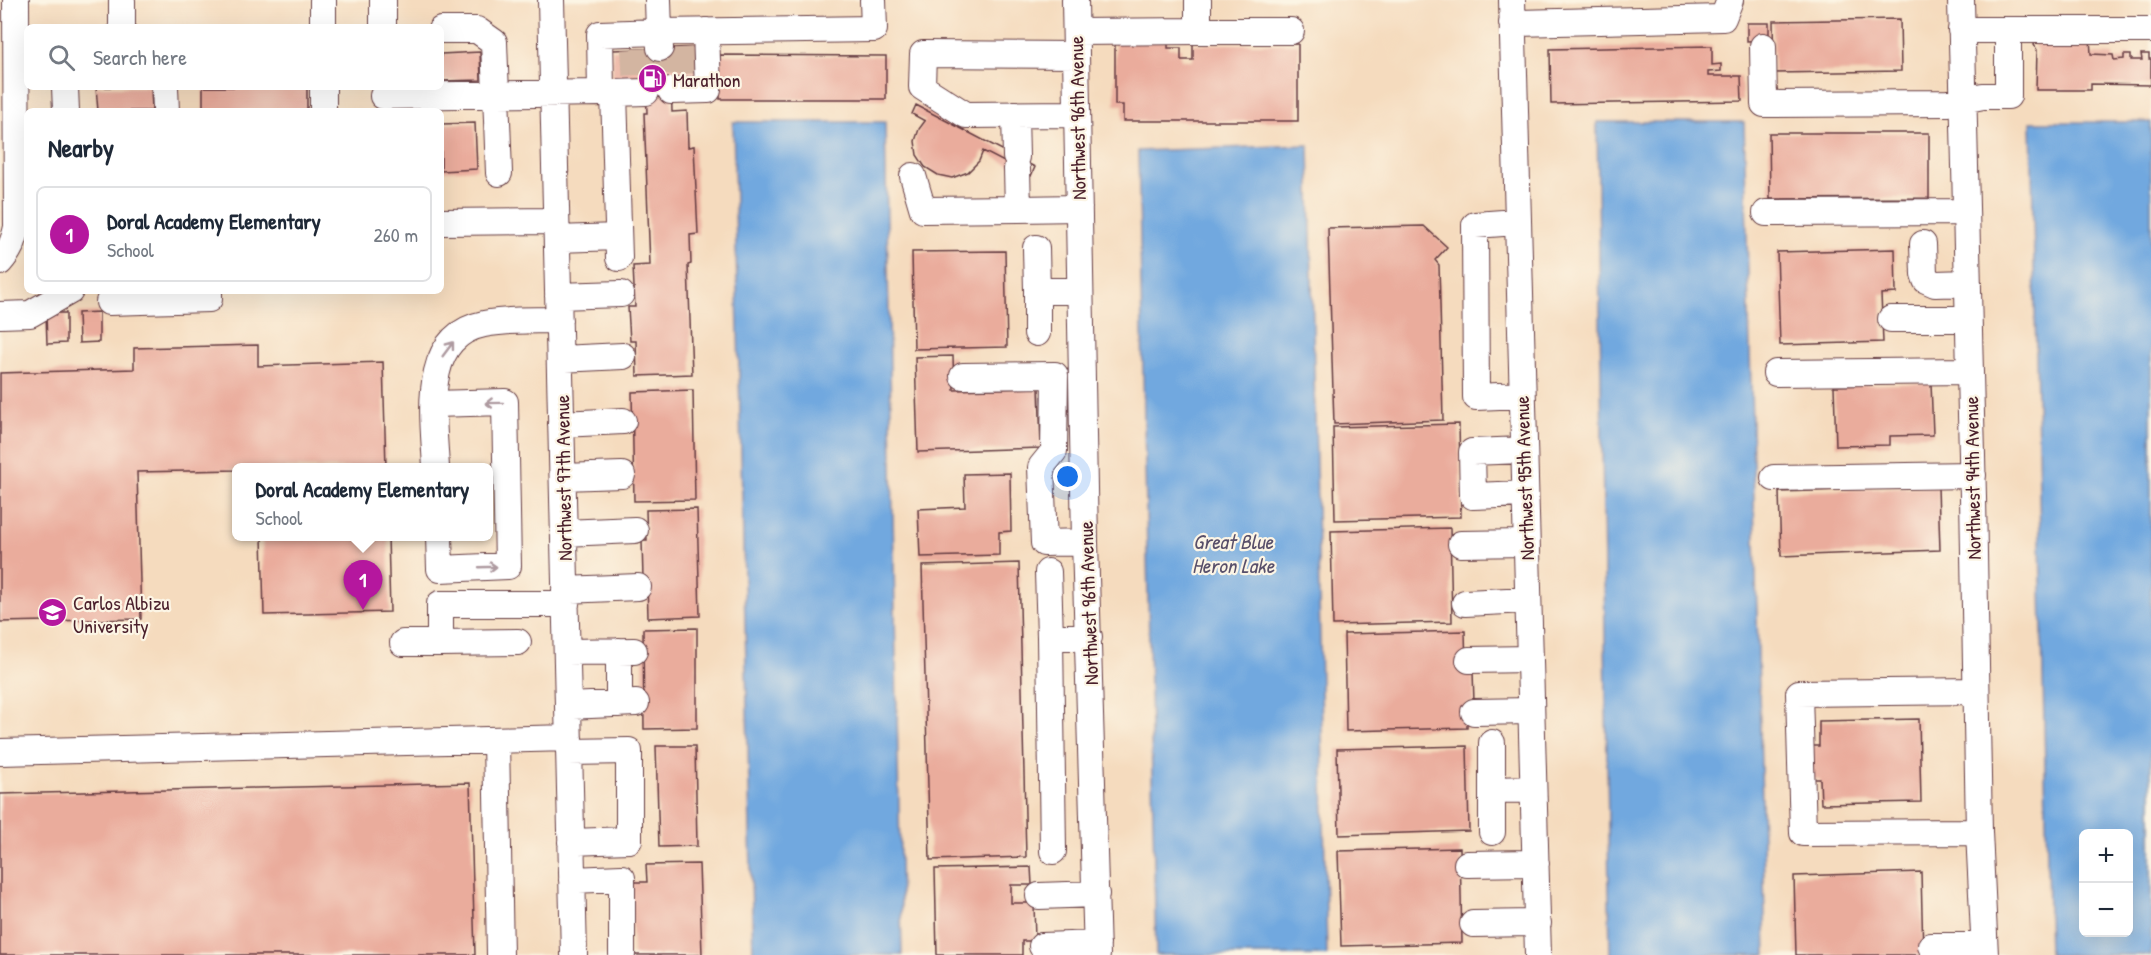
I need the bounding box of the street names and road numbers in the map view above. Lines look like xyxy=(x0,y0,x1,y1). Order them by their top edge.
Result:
street label: Northwest 96th Avenue xyxy=(1062,36,1092,200)
street label: Northwest 97th Avenue xyxy=(548,395,578,561)
street label: Northwest 95th Avenue xyxy=(1508,395,1540,561)
street label: Northwest 94th Avenue xyxy=(1957,396,1987,560)
street label: Northwest 96th Avenue xyxy=(1072,521,1104,685)

